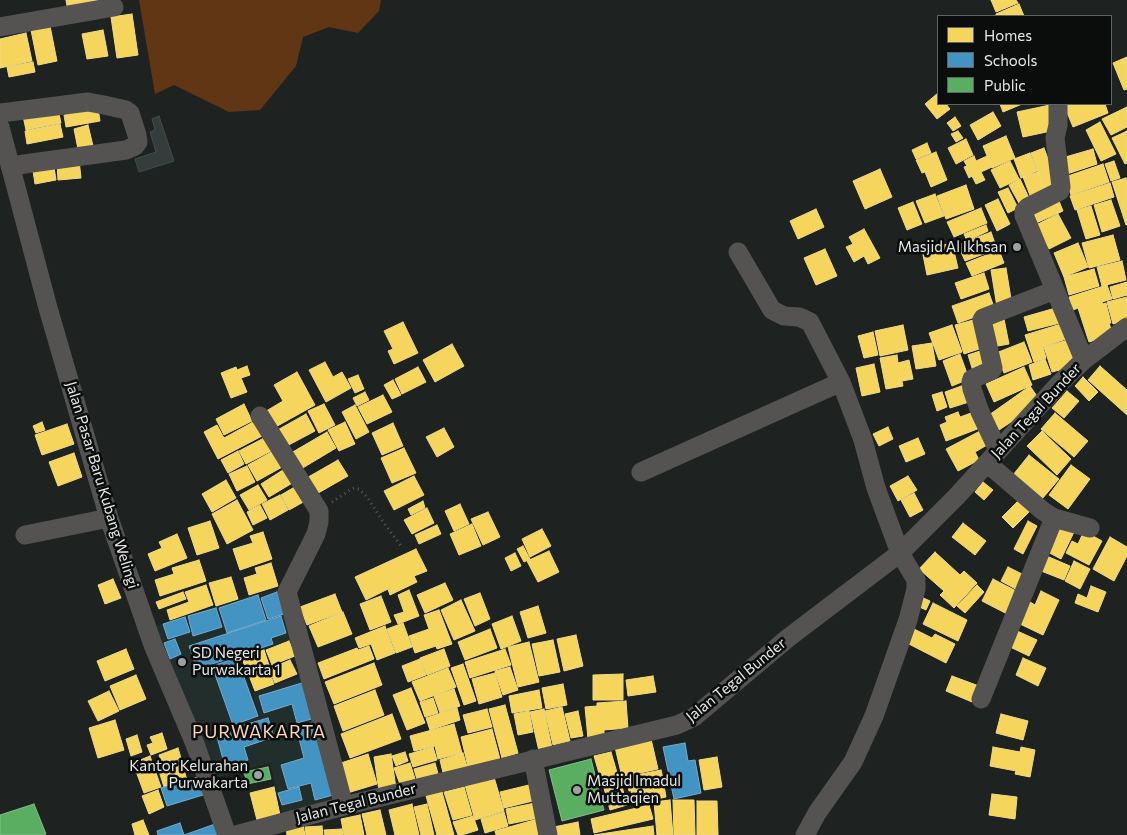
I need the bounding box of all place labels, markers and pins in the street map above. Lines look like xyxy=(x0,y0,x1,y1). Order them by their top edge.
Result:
place label: Masjid Al Ikhsan xyxy=(898,238,1007,256)
marker: Masjid Al Ikhsan xyxy=(1011,241,1023,253)
place label: SD Negeri Purwakarta 1 xyxy=(192,644,281,679)
marker: SD Negeri Purwakarta 1 xyxy=(176,656,188,668)
place label: Kantor Kelurahan Purwakarta xyxy=(129,757,248,792)
marker: Kantor Kelurahan Purwakarta xyxy=(252,769,264,781)
place label: Masjid Imadul Muttaqien xyxy=(587,772,681,807)
marker: Masjid Imadul Muttaqien xyxy=(571,784,583,796)

